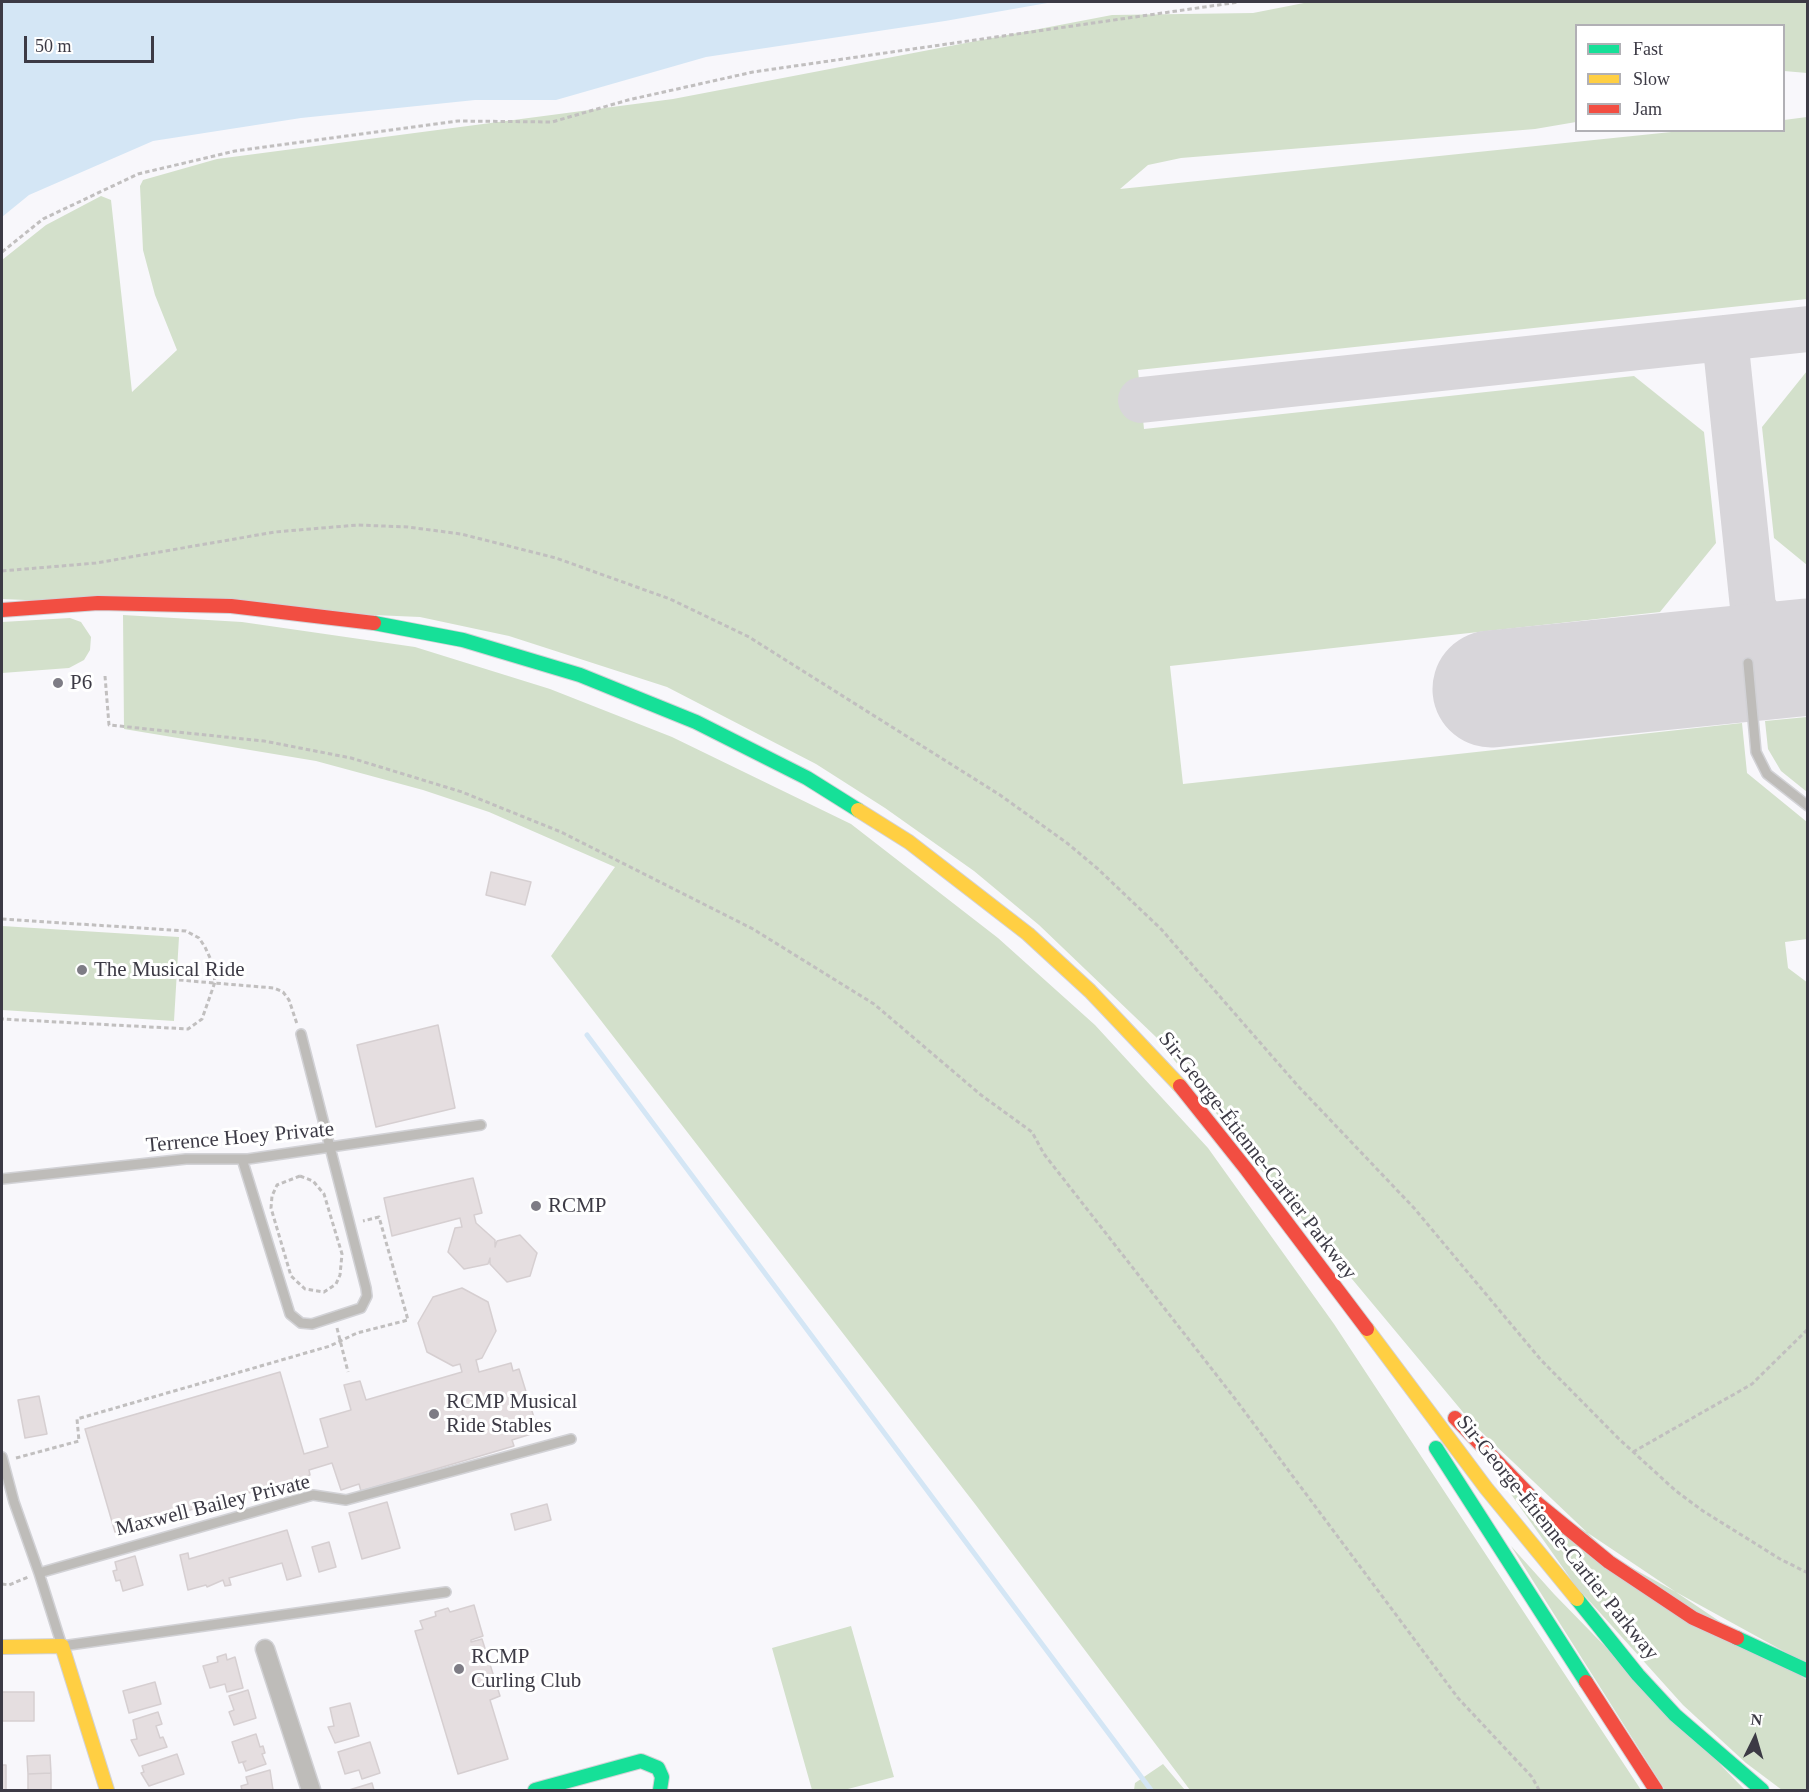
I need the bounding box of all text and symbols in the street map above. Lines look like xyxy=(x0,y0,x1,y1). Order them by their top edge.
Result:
scale bar xyxy=(27,24,158,62)
legend xyxy=(1575,24,1785,132)
text: 50 m xyxy=(35,36,72,56)
text: Fast xyxy=(1633,39,1663,59)
text: Slow xyxy=(1633,69,1670,89)
text: Jam xyxy=(1633,99,1662,119)
place label: P6 xyxy=(70,670,92,696)
marker: P6 xyxy=(51,676,65,690)
place label: The Musical Ride xyxy=(94,957,244,983)
marker: The Musical Ride xyxy=(75,963,89,977)
street label: Sir-George-Étienne-Cartier Parkway xyxy=(1152,1027,1362,1285)
street label: Terrence Hoey Private xyxy=(145,1117,335,1159)
place label: RCMP xyxy=(548,1193,606,1219)
marker: RCMP xyxy=(529,1199,543,1213)
place label: RCMP Musical Ride Stables xyxy=(446,1389,577,1439)
marker: RCMP Musical Ride Stables xyxy=(427,1407,441,1421)
street label: Sir-George-Étienne-Cartier Parkway xyxy=(1450,1411,1664,1665)
street label: Maxwell Bailey Private xyxy=(113,1470,313,1542)
place label: RCMP Curling Club xyxy=(471,1644,581,1694)
marker: RCMP Curling Club xyxy=(452,1662,466,1676)
north arrow xyxy=(1725,1708,1785,1768)
text: N xyxy=(1750,1711,1763,1729)

